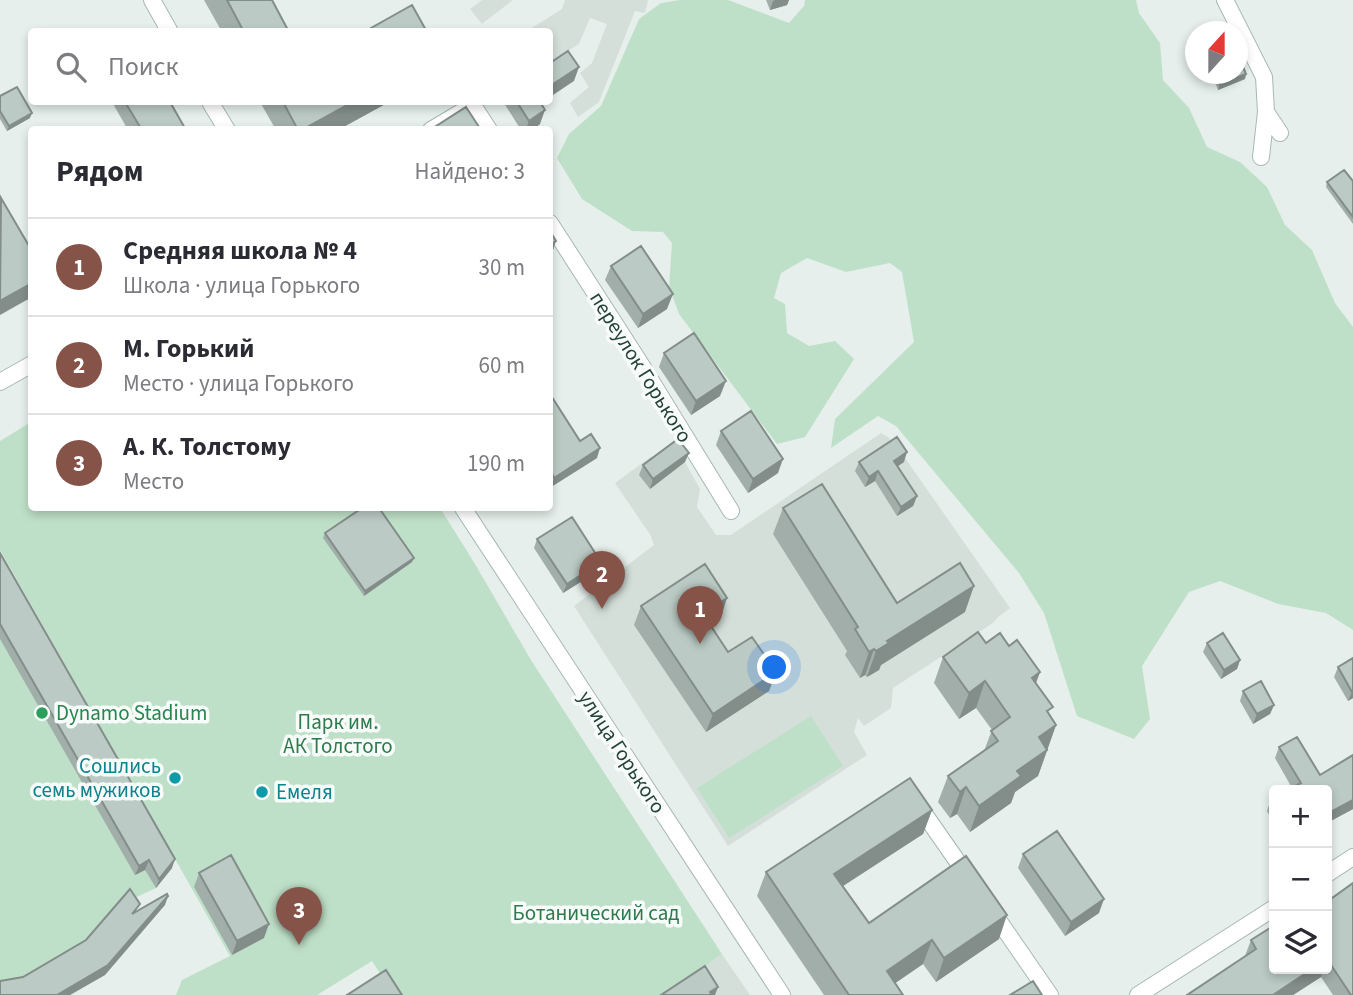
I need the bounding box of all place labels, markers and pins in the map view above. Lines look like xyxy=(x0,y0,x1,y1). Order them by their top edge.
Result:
pin: 2 xyxy=(579,551,625,609)
pin: 1 xyxy=(677,586,723,644)
place label: Dynamo Stadium xyxy=(56,698,207,728)
marker: Dynamo Stadium xyxy=(34,705,50,721)
place label: Сошлись семь мужиков xyxy=(32,751,161,805)
marker: Сошлись семь мужиков xyxy=(167,770,183,786)
place label: Емеля xyxy=(276,777,333,807)
marker: Емеля xyxy=(254,784,270,800)
pin: 3 xyxy=(276,887,322,945)

